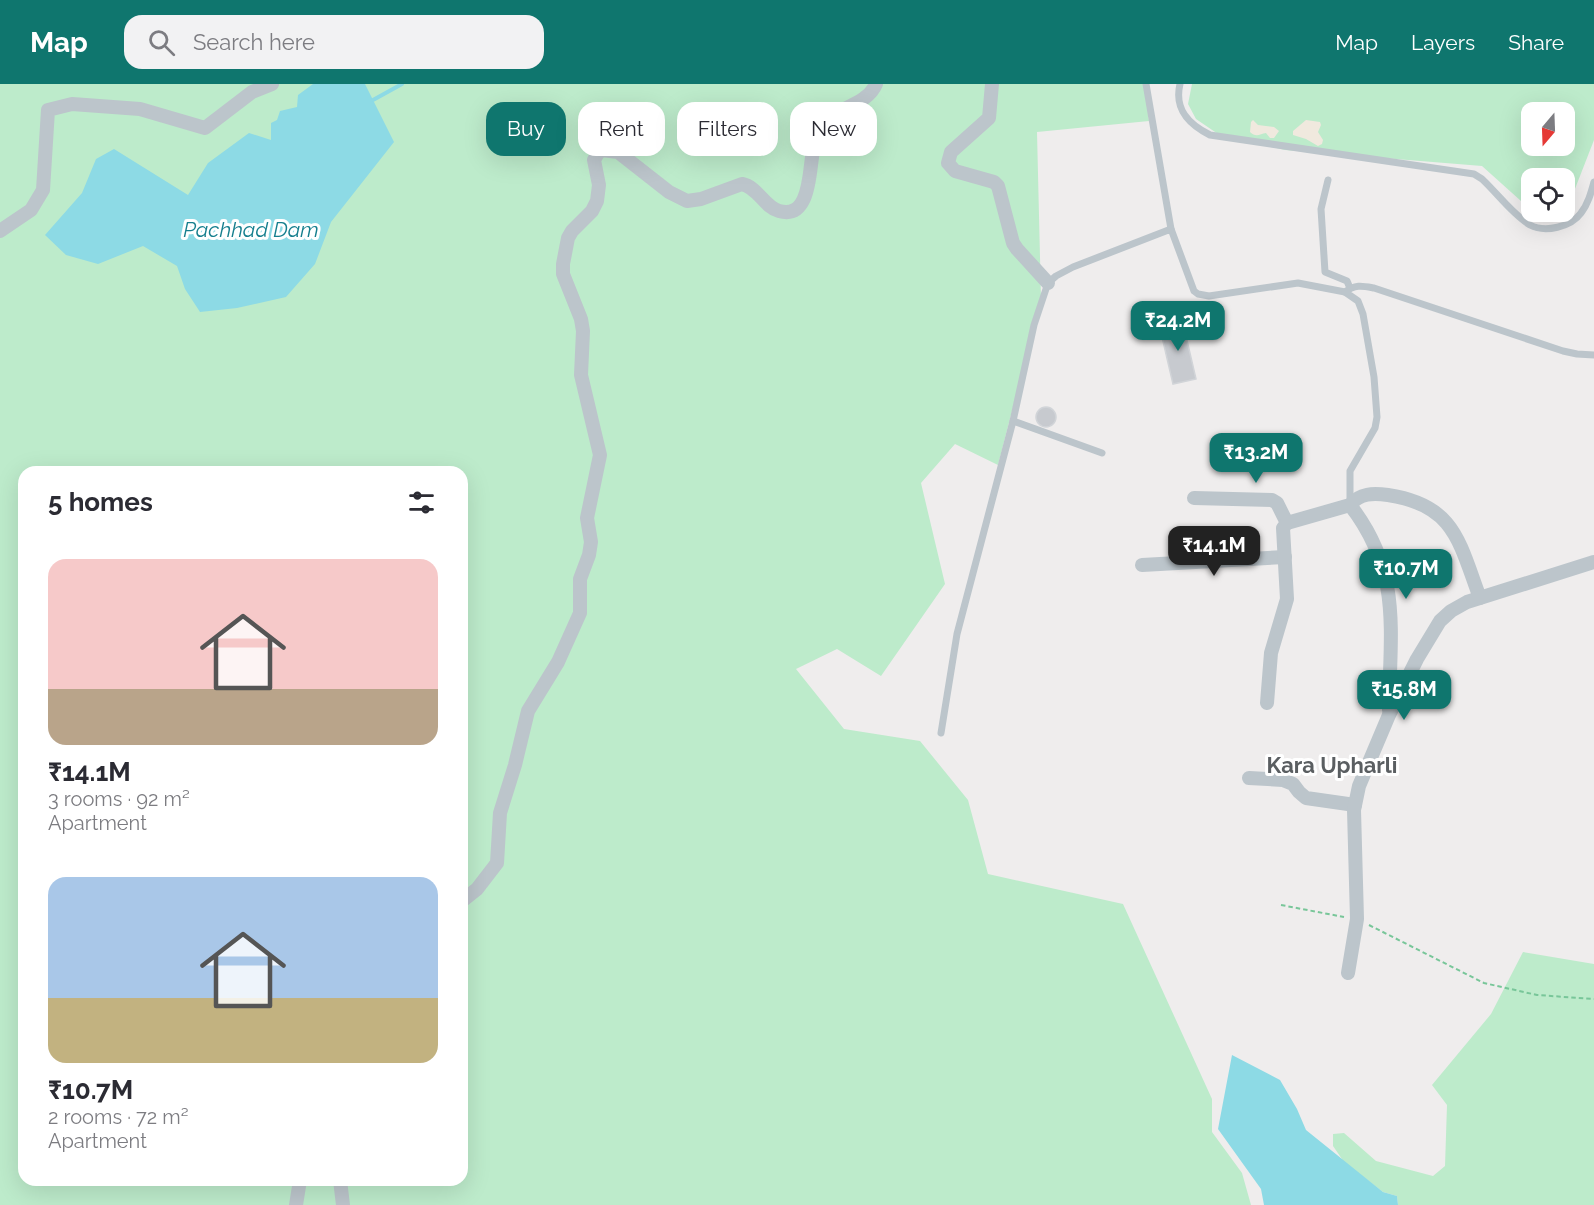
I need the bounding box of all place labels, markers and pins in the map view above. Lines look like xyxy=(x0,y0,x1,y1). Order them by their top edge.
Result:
pin: ₹24.2M xyxy=(1129,301,1227,352)
pin: ₹13.2M xyxy=(1207,433,1305,484)
pin: ₹14.1M xyxy=(1165,526,1263,577)
pin: ₹10.7M xyxy=(1357,549,1455,600)
pin: ₹15.8M xyxy=(1355,670,1453,721)

